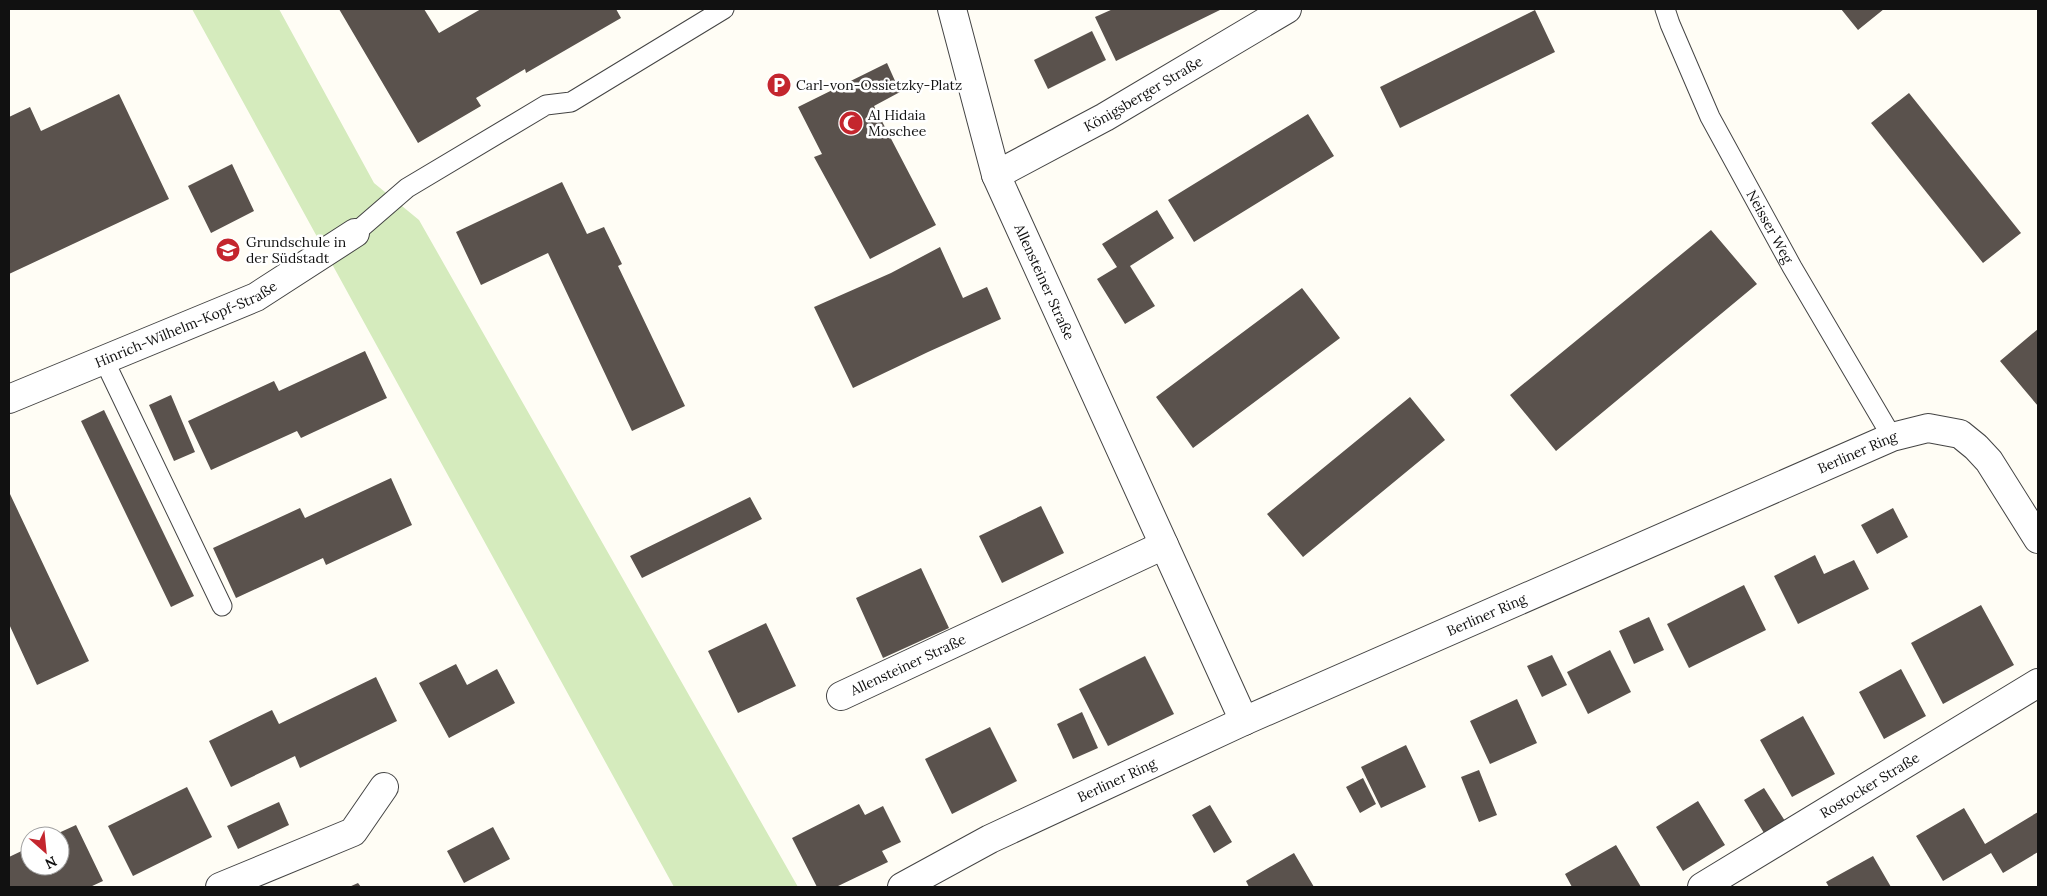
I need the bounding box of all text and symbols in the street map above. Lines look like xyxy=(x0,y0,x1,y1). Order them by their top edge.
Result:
street label: Königsberger Straße xyxy=(1081,52,1206,136)
parking icon: Carl-von-Ossietzky-Platz xyxy=(766,72,792,98)
place label: Carl-von-Ossietzky-Platz xyxy=(796,76,962,94)
place label: Al Hidaia Moschee xyxy=(867,106,927,140)
mosque icon: Al Hidaia Moschee xyxy=(838,110,864,136)
street label: Neisser Weg xyxy=(1743,187,1797,267)
street label: Allensteiner Straße xyxy=(1010,220,1079,343)
place label: Grundschule in der Südstadt xyxy=(246,233,347,267)
school or university icon: Grundschule in der Südstadt xyxy=(215,237,241,263)
street label: Hinrich-Wilhelm-Kopf-Straße xyxy=(92,277,281,372)
street label: Berliner Ring xyxy=(1815,427,1899,477)
street label: Berliner Ring xyxy=(1444,589,1529,640)
street label: Allensteiner Straße xyxy=(847,630,969,700)
street label: Rostocker Straße xyxy=(1817,748,1923,822)
street label: Berliner Ring xyxy=(1074,754,1159,806)
north arrow xyxy=(20,826,70,876)
text: N xyxy=(42,852,60,873)

